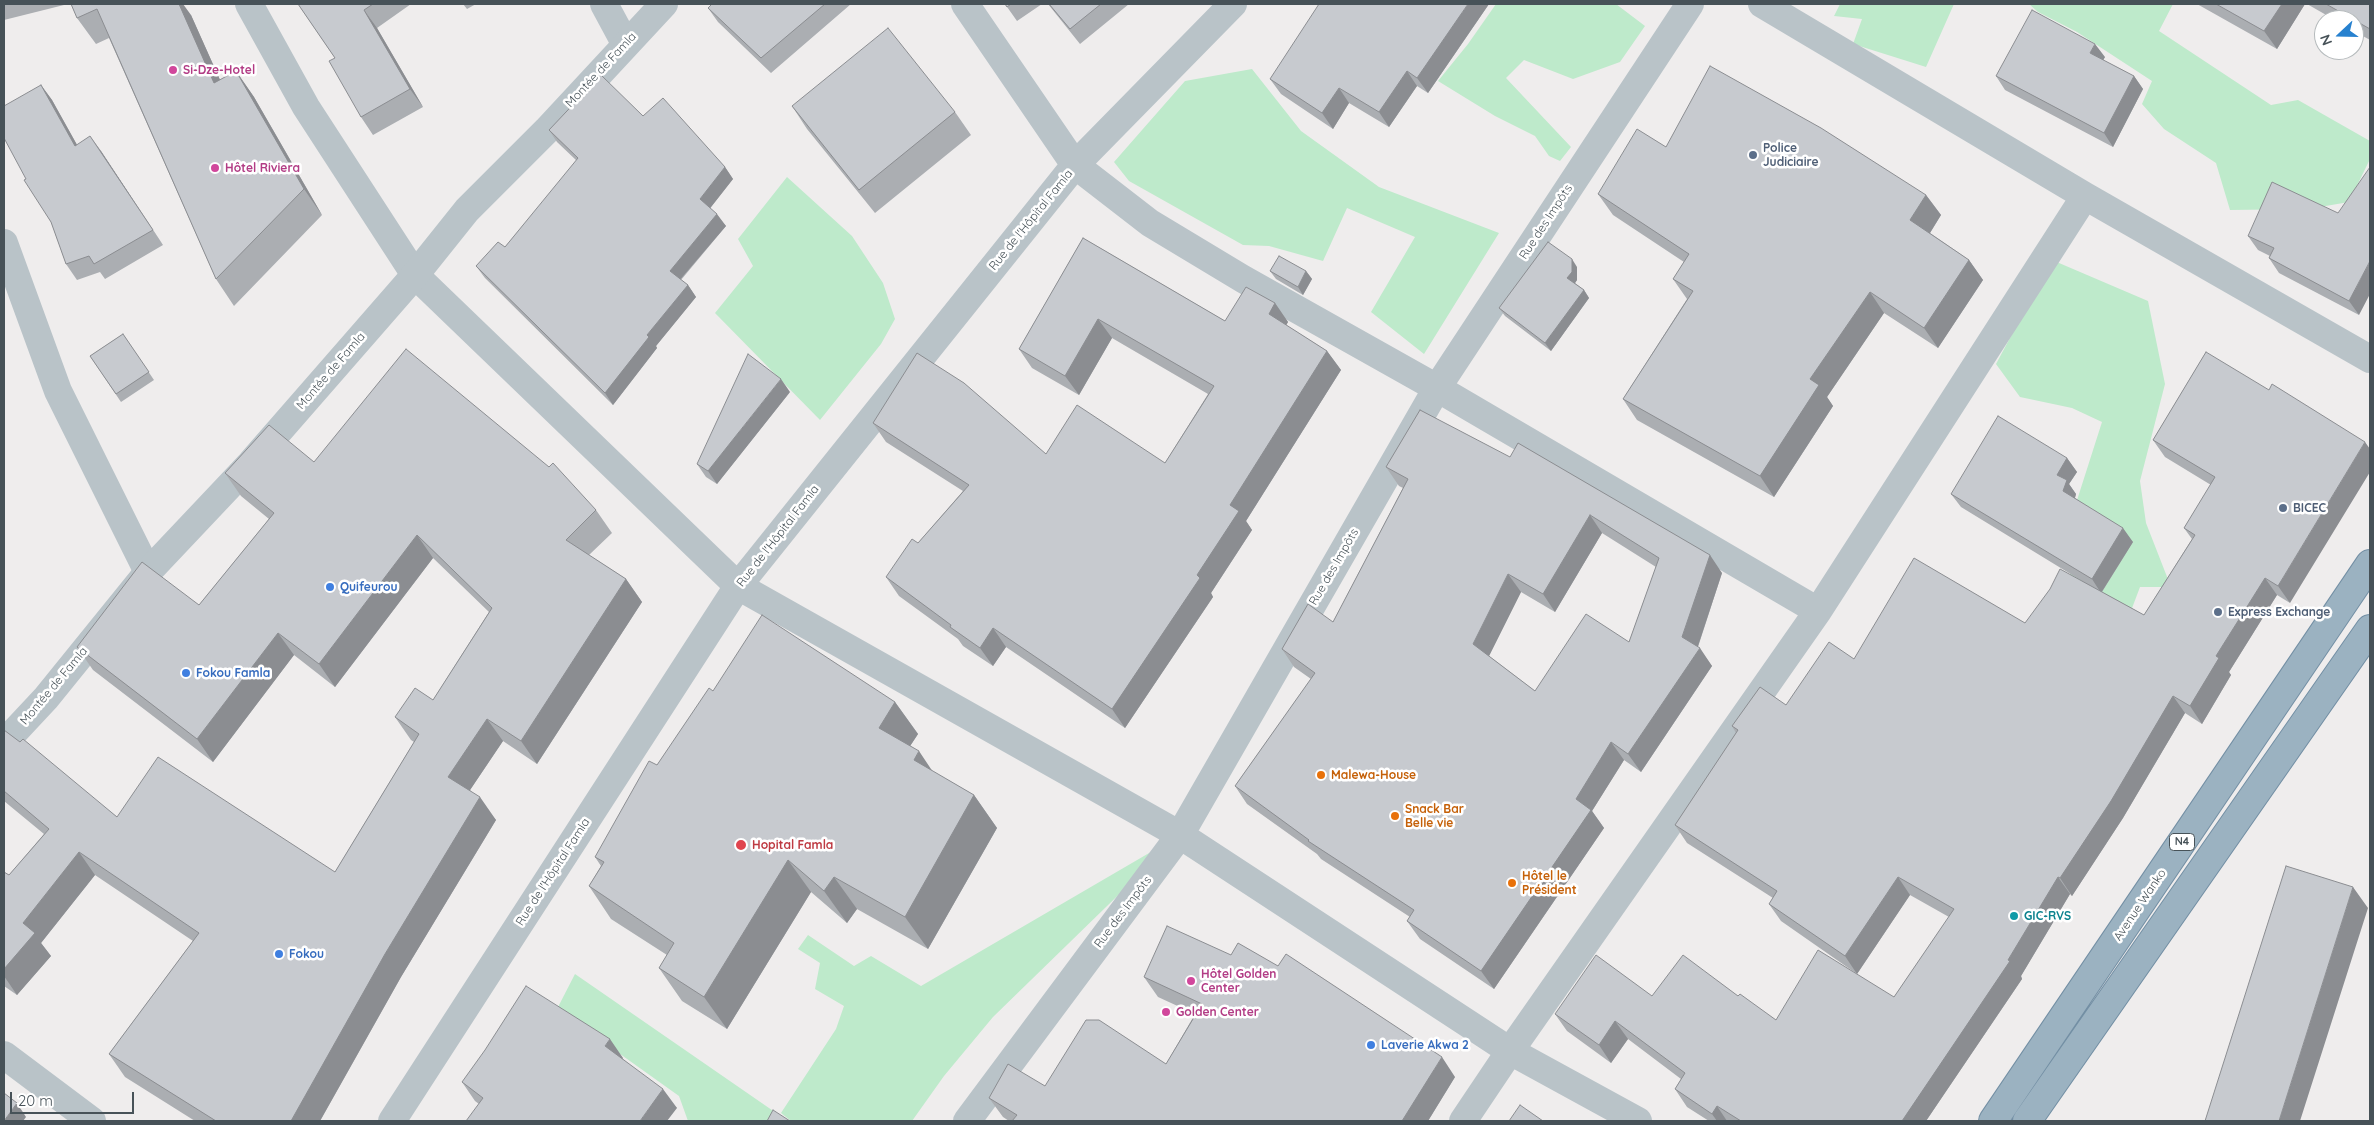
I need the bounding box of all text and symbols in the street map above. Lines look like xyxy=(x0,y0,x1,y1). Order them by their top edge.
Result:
north arrow xyxy=(2314,10,2364,60)
street label: Montée de Famla xyxy=(563,30,639,110)
text: N xyxy=(2316,32,2336,48)
place label: Si-Dze-Hotel xyxy=(183,63,255,77)
marker: Si-Dze-Hotel xyxy=(167,64,179,76)
place label: Police Judiciaire xyxy=(1763,141,1818,169)
marker: Police Judiciaire xyxy=(1747,149,1759,161)
place label: Hôtel Riviera xyxy=(225,161,300,175)
marker: Hôtel Riviera xyxy=(209,162,221,174)
street label: Rue de l'Hôpital Famla xyxy=(986,167,1076,273)
street label: Rue des Impôts xyxy=(1516,182,1576,262)
street label: Montée de Famla xyxy=(294,330,368,412)
street label: Rue de l'Hôpital Famla xyxy=(734,482,822,590)
place label: BICEC xyxy=(2293,501,2326,515)
marker: BICEC xyxy=(2277,502,2289,514)
street label: Rue des Impôts xyxy=(1306,526,1362,608)
place label: Quifeurou xyxy=(340,580,397,594)
marker: Quifeurou xyxy=(324,581,336,593)
place label: Express Exchange xyxy=(2228,605,2330,619)
marker: Express Exchange xyxy=(2212,606,2224,618)
street label: Montée de Famla xyxy=(17,644,91,728)
place label: Fokou Famla xyxy=(196,666,270,680)
marker: Fokou Famla xyxy=(180,667,192,679)
place label: Malewa-House xyxy=(1331,768,1416,782)
marker: Malewa-House xyxy=(1315,769,1327,781)
place label: Snack Bar Belle vie xyxy=(1405,802,1464,830)
marker: Snack Bar Belle vie xyxy=(1389,810,1401,822)
street label: Rue de l'Hôpital Famla xyxy=(513,816,593,928)
road number: N4 xyxy=(2170,834,2194,850)
marker: Hopital Famla xyxy=(734,838,748,852)
place label: Hopital Famla xyxy=(752,838,833,852)
street label: Avenue Wanko xyxy=(2111,866,2169,944)
place label: Hôtel le Président xyxy=(1522,869,1577,897)
street label: Rue des Impôts xyxy=(1091,873,1155,951)
marker: Hôtel le Président xyxy=(1506,877,1518,889)
place label: GIC-RVS xyxy=(2024,909,2071,923)
marker: GIC-RVS xyxy=(2008,910,2020,922)
place label: Fokou xyxy=(289,947,324,961)
marker: Fokou xyxy=(273,948,285,960)
place label: Hôtel Golden Center xyxy=(1201,967,1276,995)
marker: Hôtel Golden Center xyxy=(1185,975,1197,987)
place label: Golden Center xyxy=(1176,1005,1259,1019)
marker: Golden Center xyxy=(1160,1006,1172,1018)
place label: Laverie Akwa 2 xyxy=(1381,1038,1469,1052)
marker: Laverie Akwa 2 xyxy=(1365,1039,1377,1051)
scale bar xyxy=(12,1082,136,1114)
text: 20 m xyxy=(18,1091,53,1110)

